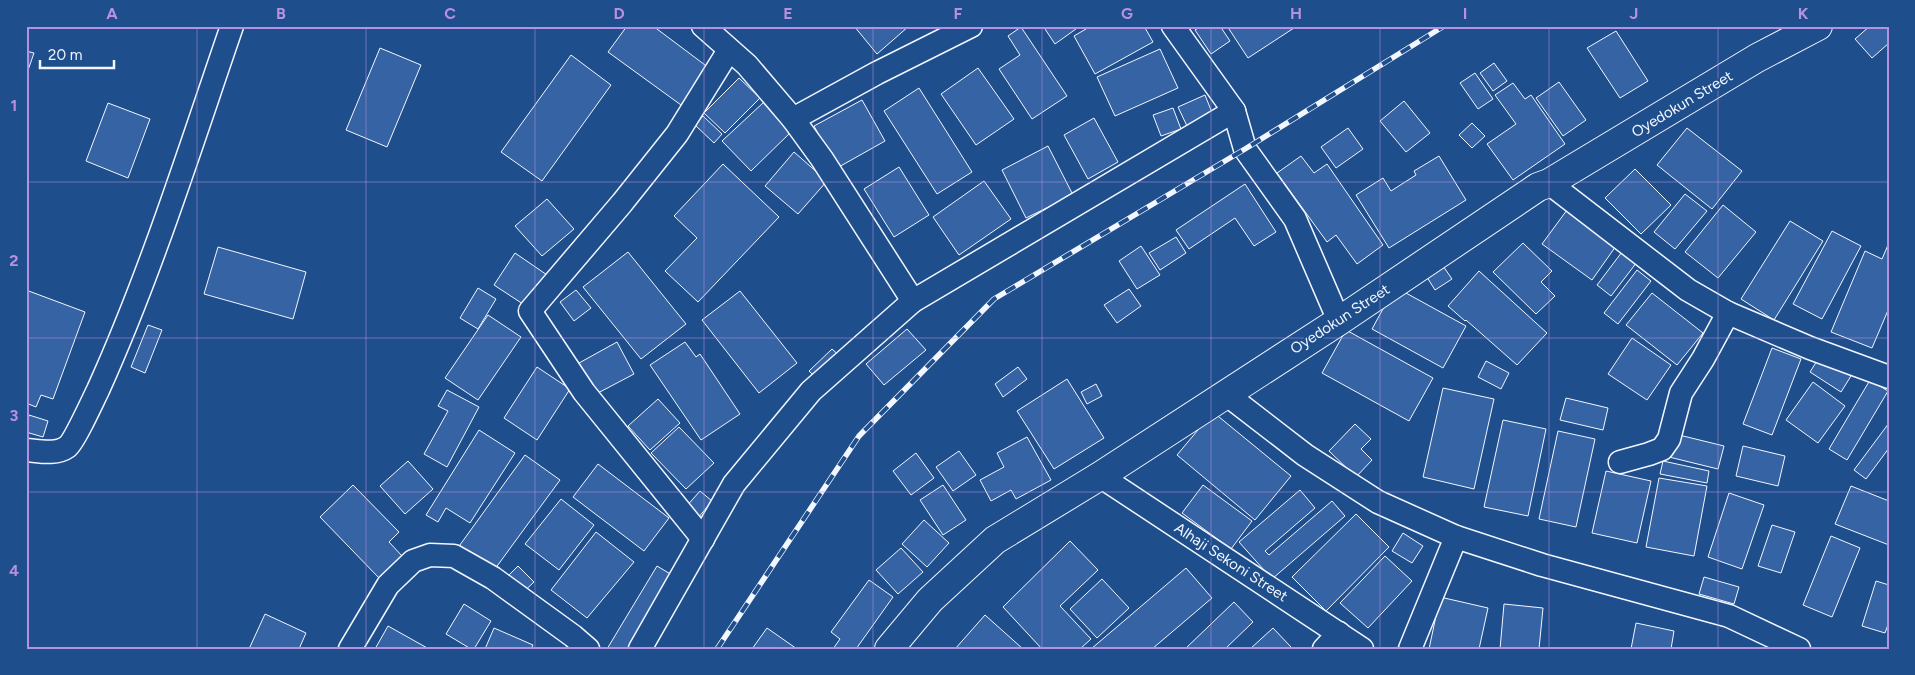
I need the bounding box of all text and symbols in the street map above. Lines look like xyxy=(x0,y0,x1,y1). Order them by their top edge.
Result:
text: A xyxy=(106,4,118,23)
text: B xyxy=(276,4,286,23)
text: C xyxy=(444,4,456,23)
text: D xyxy=(613,4,625,23)
text: E xyxy=(783,4,793,23)
text: F xyxy=(954,4,963,23)
text: G xyxy=(1121,4,1133,23)
text: H xyxy=(1290,4,1302,23)
text: I xyxy=(1463,4,1467,23)
text: J xyxy=(1630,4,1638,23)
text: K xyxy=(1798,4,1809,23)
scale bar xyxy=(40,38,114,70)
text: 20 m xyxy=(48,46,82,64)
street label: Oyedokun Street xyxy=(1628,67,1736,141)
text: 1 xyxy=(11,96,17,115)
text: 2 xyxy=(9,251,19,270)
street label: Oyedokun Street xyxy=(1287,280,1393,358)
text: 3 xyxy=(10,406,19,425)
street label: Alhaji Sekoni Street xyxy=(1171,519,1291,606)
text: 4 xyxy=(9,561,19,580)

